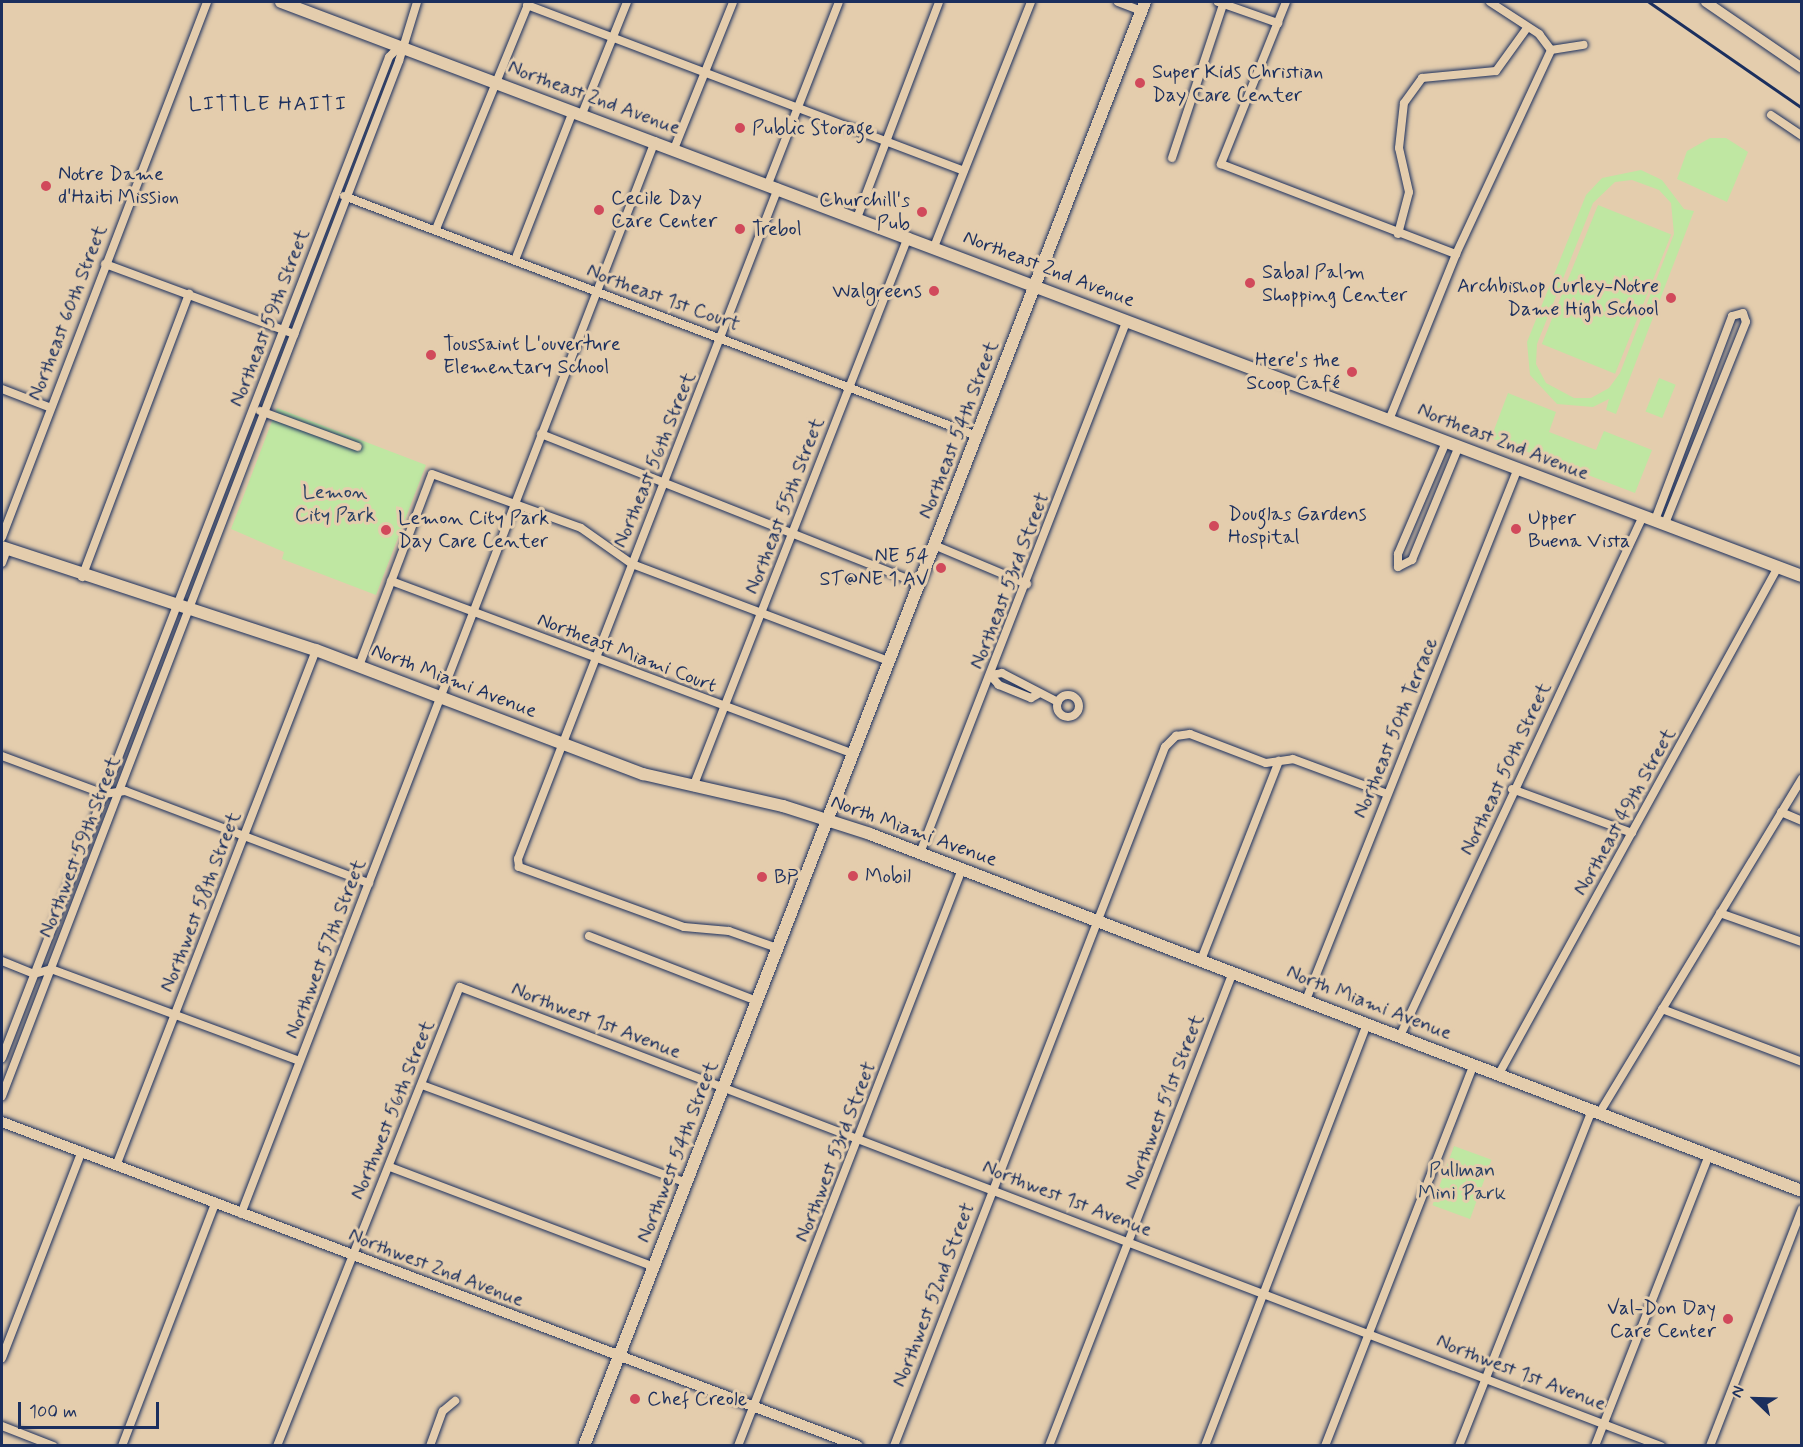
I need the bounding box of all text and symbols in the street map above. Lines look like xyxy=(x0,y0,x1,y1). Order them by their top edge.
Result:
street label: Northeast 2nd Avenue xyxy=(504,55,684,141)
place label: Super Kids Christian Day Care Center xyxy=(1152,60,1323,107)
marker: Super Kids Christian Day Care Center xyxy=(1133,76,1147,90)
district label: LITTLE HAITI xyxy=(186,91,350,117)
place label: Public Storage xyxy=(752,116,874,140)
marker: Public Storage xyxy=(733,121,747,135)
place label: Notre Dame d'Haiti Mission xyxy=(58,162,179,209)
marker: Notre Dame d'Haiti Mission xyxy=(39,179,53,193)
place label: Cecile Day Care Center xyxy=(611,186,720,233)
place label: Churchill's Pub xyxy=(819,189,910,236)
marker: Cecile Day Care Center xyxy=(592,203,606,217)
marker: Churchill's Pub xyxy=(915,205,929,219)
place label: Trebol xyxy=(752,217,802,241)
street label: Northeast 60th Street xyxy=(23,222,113,404)
marker: Trebol xyxy=(733,222,747,236)
street label: Northeast 2nd Avenue xyxy=(959,225,1139,313)
street label: Northeast 59th Street xyxy=(225,226,315,410)
street label: Northeast 1st Court xyxy=(583,259,743,337)
place label: Sabal Palm Shopping Center xyxy=(1262,260,1404,307)
place label: Archbishop Curley-Notre Dame High School xyxy=(1455,274,1659,321)
marker: Sabal Palm Shopping Center xyxy=(1243,276,1257,290)
place label: Walgreens xyxy=(832,279,922,303)
marker: Walgreens xyxy=(927,284,941,298)
marker: Archbishop Curley-Notre Dame High School xyxy=(1664,291,1678,305)
place label: Toussaint L'ouverture Elementary School xyxy=(443,332,621,379)
street label: Northeast 54th Street xyxy=(914,338,1004,522)
marker: Toussaint L'ouverture Elementary School xyxy=(424,348,438,362)
place label: Here's the Scoop Café xyxy=(1248,348,1340,395)
marker: Here's the Scoop Café xyxy=(1345,365,1359,379)
street label: Northeast 56th Street xyxy=(609,368,701,552)
street label: Northeast 2nd Avenue xyxy=(1413,398,1593,486)
street label: Northeast 55th Street xyxy=(740,414,830,598)
park label: Lemon City Park xyxy=(295,481,375,528)
street label: Northeast 53rd Street xyxy=(965,490,1055,672)
place label: Douglas Gardens Hospital xyxy=(1228,502,1366,549)
place label: Lemon City Park Day Care Center xyxy=(398,506,549,553)
place label: Upper Buena Vista xyxy=(1528,506,1628,553)
marker: Douglas Gardens Hospital xyxy=(1205,517,1223,535)
marker: Upper Buena Vista xyxy=(1509,522,1523,536)
marker: Lemon City Park Day Care Center xyxy=(379,523,393,537)
place label: NE 54 ST@NE 1 AV xyxy=(819,544,929,591)
marker: NE 54 ST@NE 1 AV xyxy=(934,561,948,575)
street label: Northeast Miami Court xyxy=(532,607,722,699)
street label: Northeast 50th Terrace xyxy=(1349,634,1443,822)
street label: North Miami Avenue xyxy=(368,638,540,724)
street label: Northeast 50th Street xyxy=(1455,679,1557,859)
street label: Northeast 49th Street xyxy=(1569,724,1681,900)
street label: Northwest 59th Street xyxy=(34,753,126,941)
street label: North Miami Avenue xyxy=(827,790,1001,872)
street label: Northwest 58th Street xyxy=(155,808,247,996)
street label: Northwest 57th Street xyxy=(281,856,371,1042)
place label: Mobil xyxy=(865,864,911,888)
place label: BP xyxy=(774,865,798,889)
marker: Mobil xyxy=(846,869,860,883)
marker: BP xyxy=(755,870,769,884)
street label: North Miami Avenue xyxy=(1283,960,1455,1046)
street label: Northwest 1st Avenue xyxy=(508,978,684,1064)
street label: Northwest 51st Street xyxy=(1120,1011,1210,1193)
street label: Northwest 56th Street xyxy=(346,1017,440,1203)
street label: Northwest 54th Street xyxy=(632,1058,724,1246)
street label: Northwest 53rd Street xyxy=(791,1059,881,1245)
street label: Northwest 1st Avenue xyxy=(979,1156,1155,1242)
park label: Pullman Mini Park xyxy=(1420,1159,1504,1206)
street label: Northwest 52nd Street xyxy=(888,1200,980,1390)
street label: Northwest 2nd Avenue xyxy=(344,1223,528,1313)
place label: Val-Don Day Care Center xyxy=(1607,1296,1716,1343)
marker: Val-Don Day Care Center xyxy=(1721,1312,1735,1326)
street label: Northwest 1st Avenue xyxy=(1433,1330,1609,1416)
north arrow xyxy=(1725,1369,1785,1429)
text: N xyxy=(1726,1383,1750,1401)
place label: Chef Creole xyxy=(647,1387,747,1411)
scale bar xyxy=(21,1390,162,1428)
marker: Chef Creole xyxy=(628,1392,642,1406)
text: 100 m xyxy=(29,1400,77,1424)

